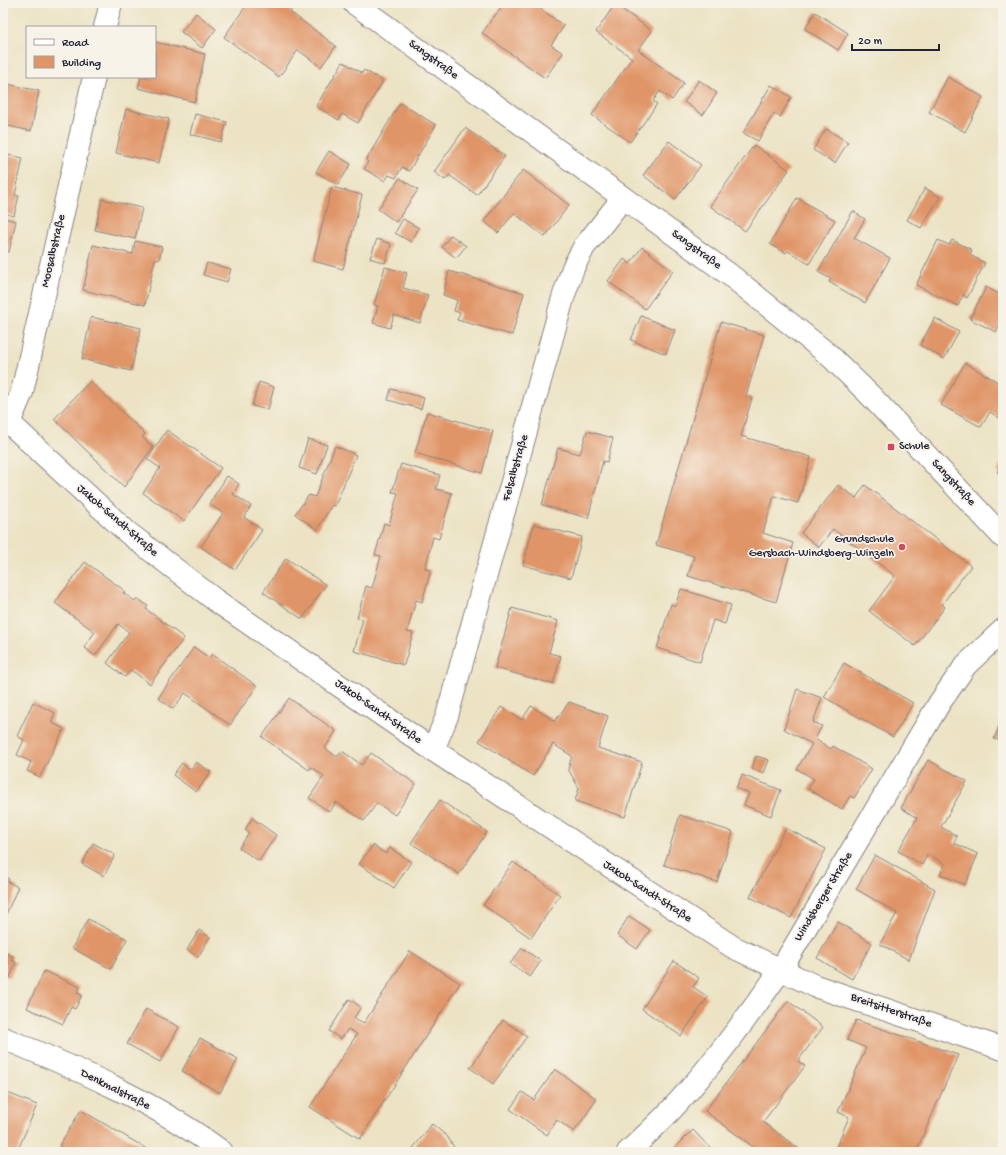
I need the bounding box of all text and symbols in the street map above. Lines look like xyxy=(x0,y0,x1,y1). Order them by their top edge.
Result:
legend xyxy=(26,26,156,78)
scale bar xyxy=(852,26,939,52)
text: 20 m xyxy=(858,35,883,49)
text: Road xyxy=(62,37,89,51)
street label: Sangstraße xyxy=(405,37,461,83)
text: Building xyxy=(61,57,101,71)
street label: Moosalbstraße xyxy=(39,212,69,289)
street label: Sangstraße xyxy=(668,227,724,273)
street label: Felsalbstraße xyxy=(500,432,532,504)
place label: Schule xyxy=(899,440,930,454)
marker: Schule xyxy=(886,442,896,452)
street label: Sangstraße xyxy=(928,457,979,510)
street label: Jakob-Sandt-Straße xyxy=(73,482,161,561)
place label: Grundschule Gersbach-Windsberg-Winzeln xyxy=(749,533,895,561)
marker: Grundschule Gersbach-Windsberg-Winzeln xyxy=(897,542,907,552)
street label: Jakob-Sandt-Straße xyxy=(332,677,425,748)
street label: Windsberger Straße xyxy=(792,849,857,944)
street label: Jakob-Sandt-Straße xyxy=(600,858,695,926)
street label: Breitsitterstraße xyxy=(848,990,934,1032)
street label: Denkmalstraße xyxy=(77,1066,153,1114)

